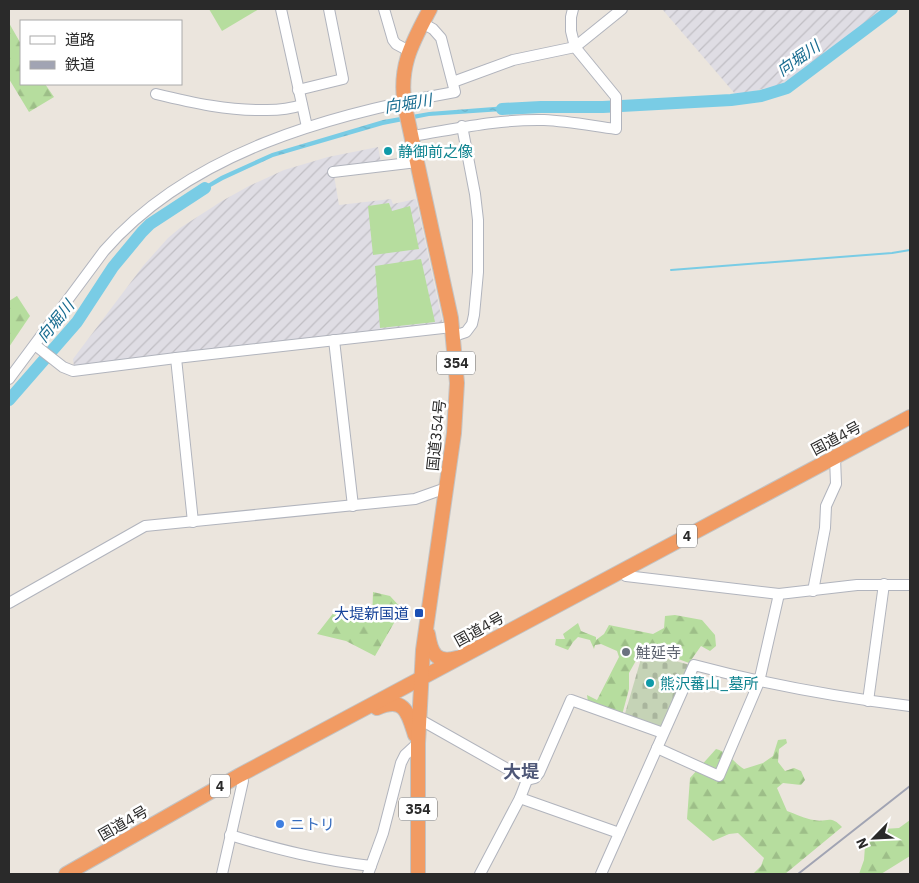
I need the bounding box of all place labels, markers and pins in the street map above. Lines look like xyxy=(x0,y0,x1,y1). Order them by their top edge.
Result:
place label: 静御前之像 xyxy=(398,142,473,161)
marker: 静御前之像 xyxy=(382,145,394,157)
place label: 大堤新国道 xyxy=(334,604,409,623)
marker: 大堤新国道 xyxy=(413,607,425,619)
place label: 鮭延寺 xyxy=(636,643,681,662)
marker: 鮭延寺 xyxy=(620,646,632,658)
place label: 熊沢蕃山_墓所 xyxy=(660,674,758,693)
marker: 熊沢蕃山_墓所 xyxy=(644,677,656,689)
place label: ニトリ xyxy=(290,815,335,834)
marker: ニトリ xyxy=(274,818,286,830)

